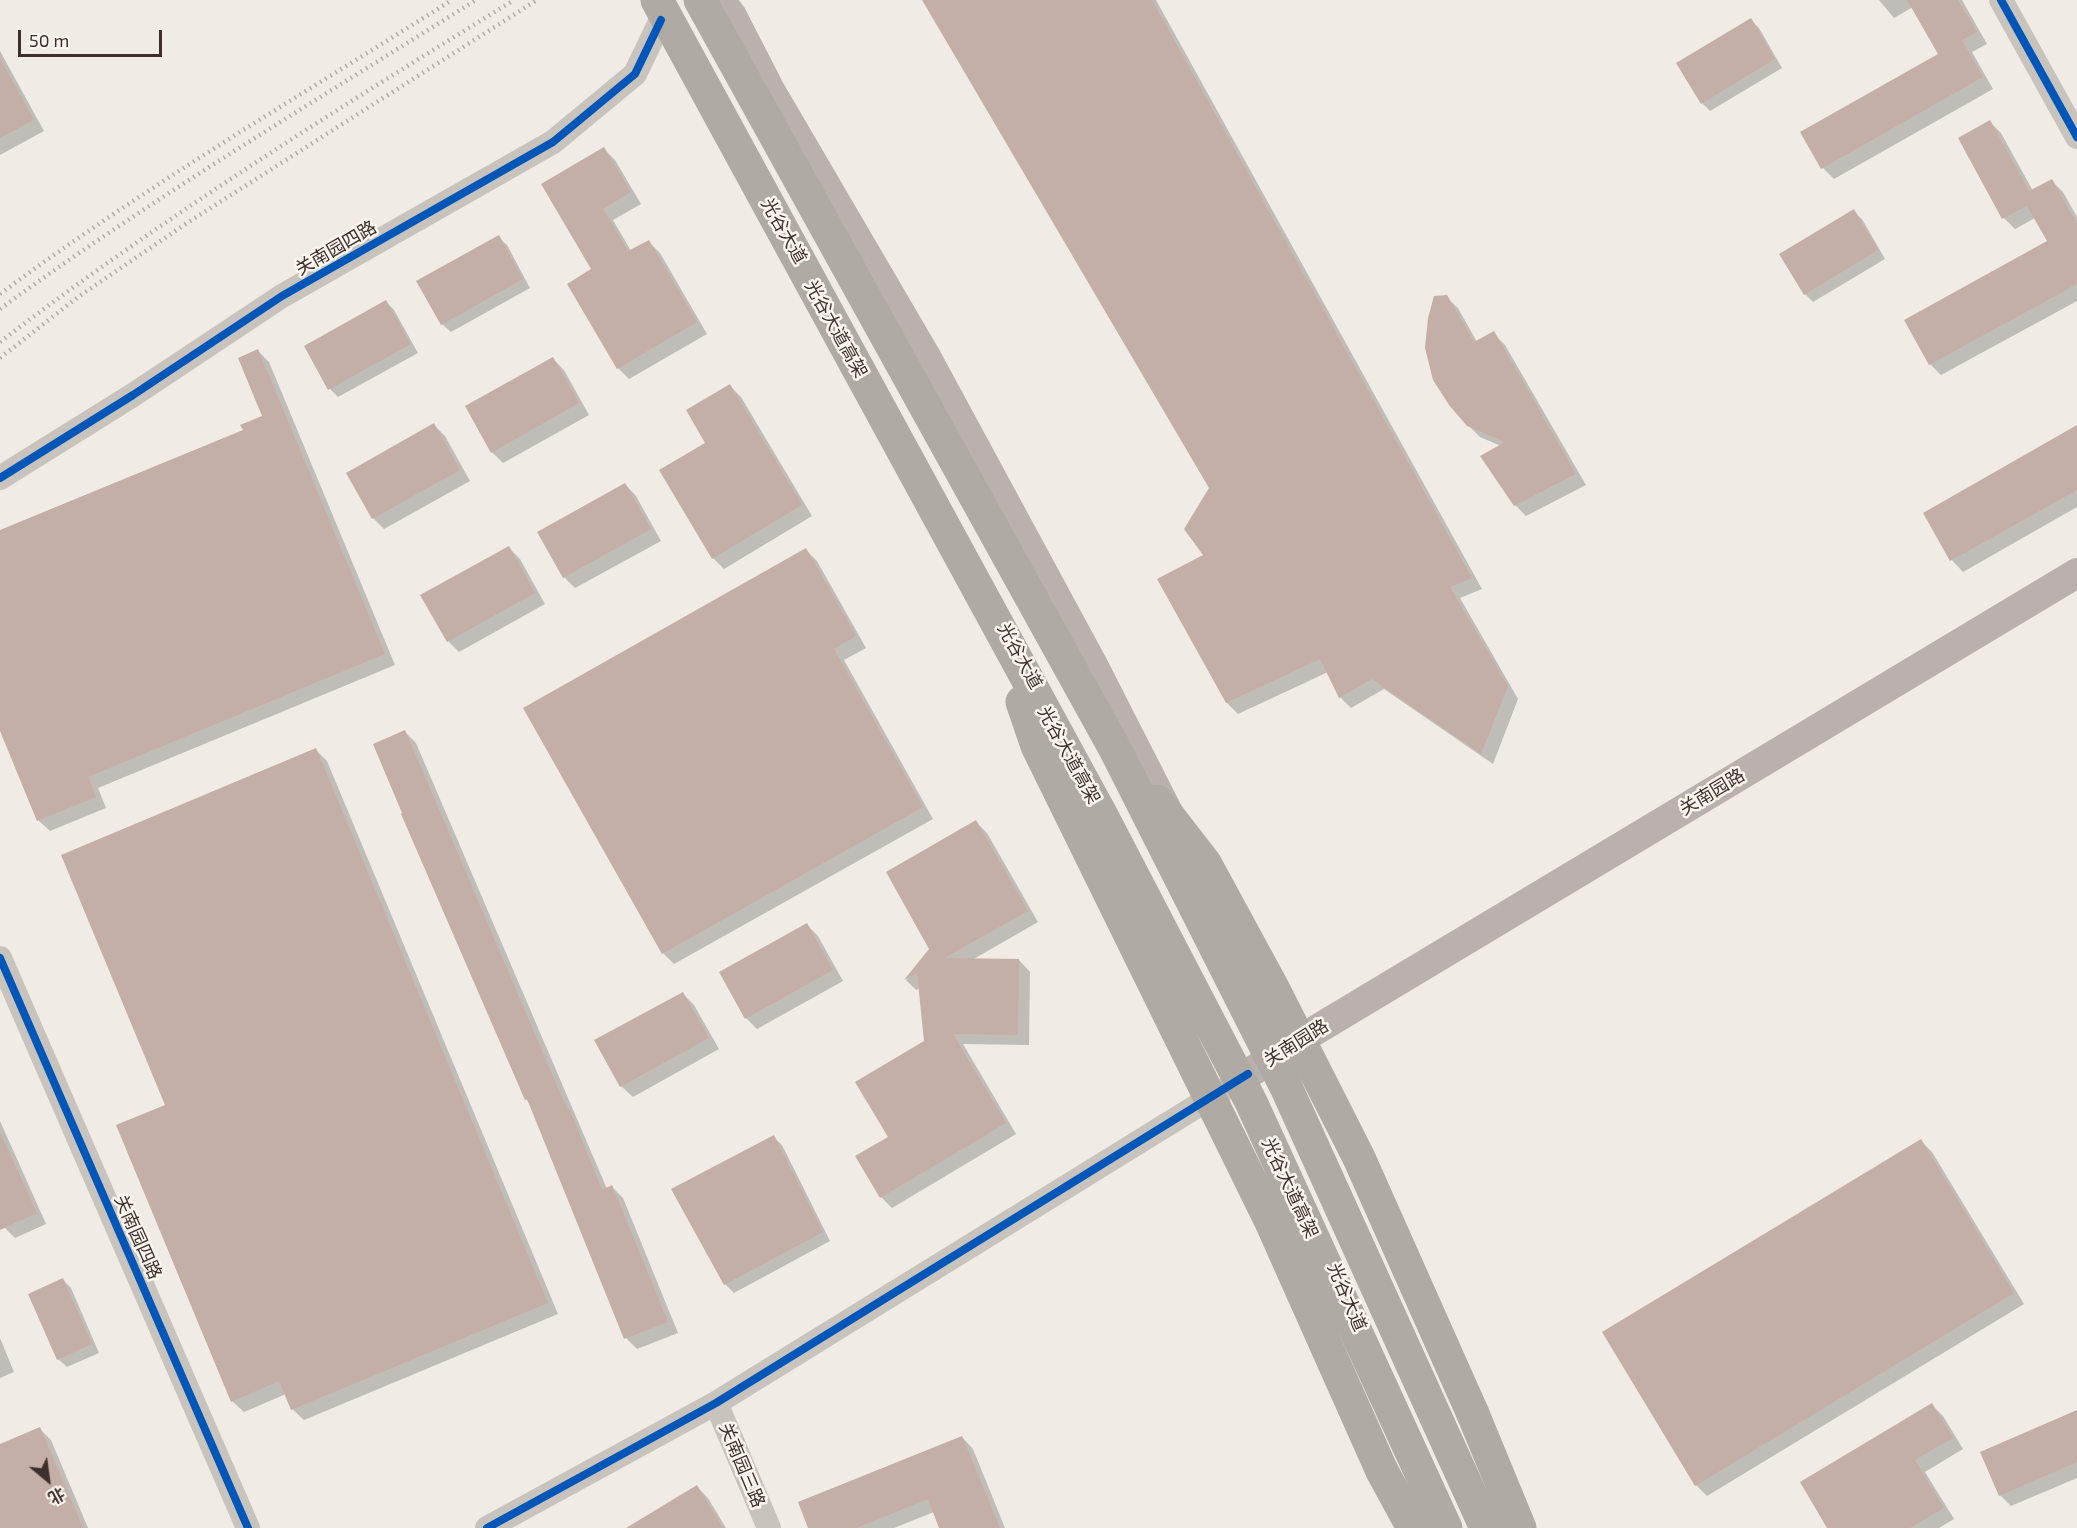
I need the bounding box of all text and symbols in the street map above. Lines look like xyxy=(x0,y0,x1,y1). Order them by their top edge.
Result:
scale bar xyxy=(21,18,165,56)
text: 50 m xyxy=(29,29,69,51)
street label: 光谷大道 xyxy=(757,194,811,268)
street label: 关南园四路 xyxy=(292,216,380,280)
street label: 光谷大道高架 xyxy=(800,277,872,381)
street label: 光谷大道 xyxy=(993,619,1047,693)
street label: 光谷大道高架 xyxy=(1033,703,1105,807)
street label: 关南园路 xyxy=(1676,764,1748,820)
street label: 关南园路 xyxy=(1260,1015,1332,1071)
street label: 光谷大道高架 xyxy=(1257,1134,1323,1242)
street label: 关南园四路 xyxy=(110,1191,166,1283)
street label: 光谷大道 xyxy=(1323,1260,1371,1334)
street label: 关南园三路 xyxy=(714,1419,770,1511)
north arrow xyxy=(18,1450,78,1510)
text: 北 xyxy=(45,1484,69,1508)

